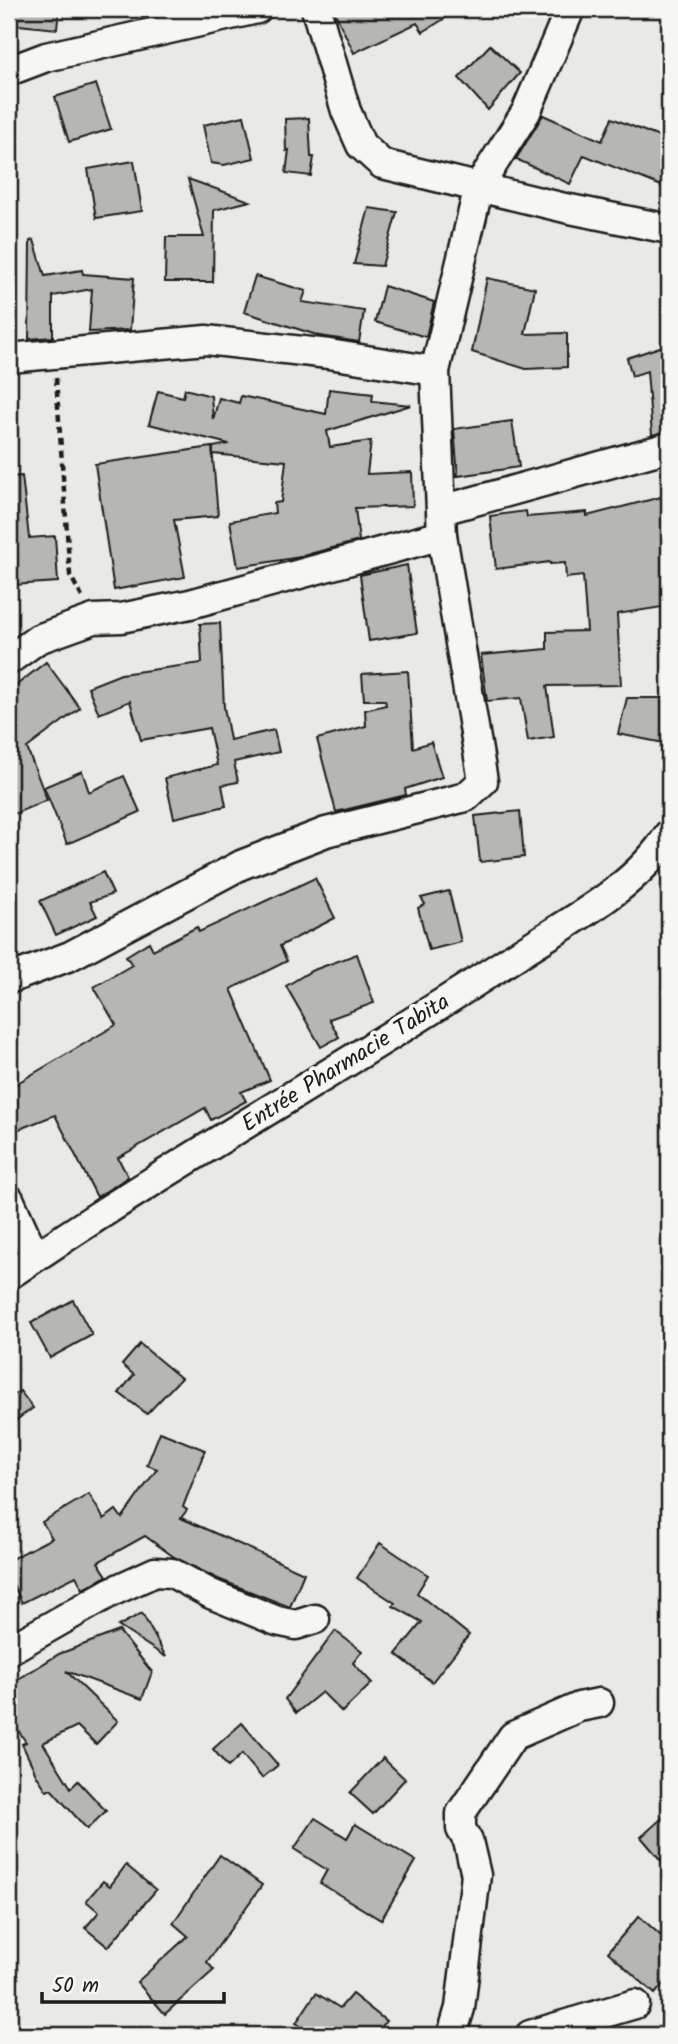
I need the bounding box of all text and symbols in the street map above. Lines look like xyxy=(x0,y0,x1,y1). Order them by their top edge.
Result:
street label: Entrée Pharmacie Tabita xyxy=(235,985,457,1143)
scale bar xyxy=(42,1960,224,2004)
text: 50 m xyxy=(52,1970,99,2003)

